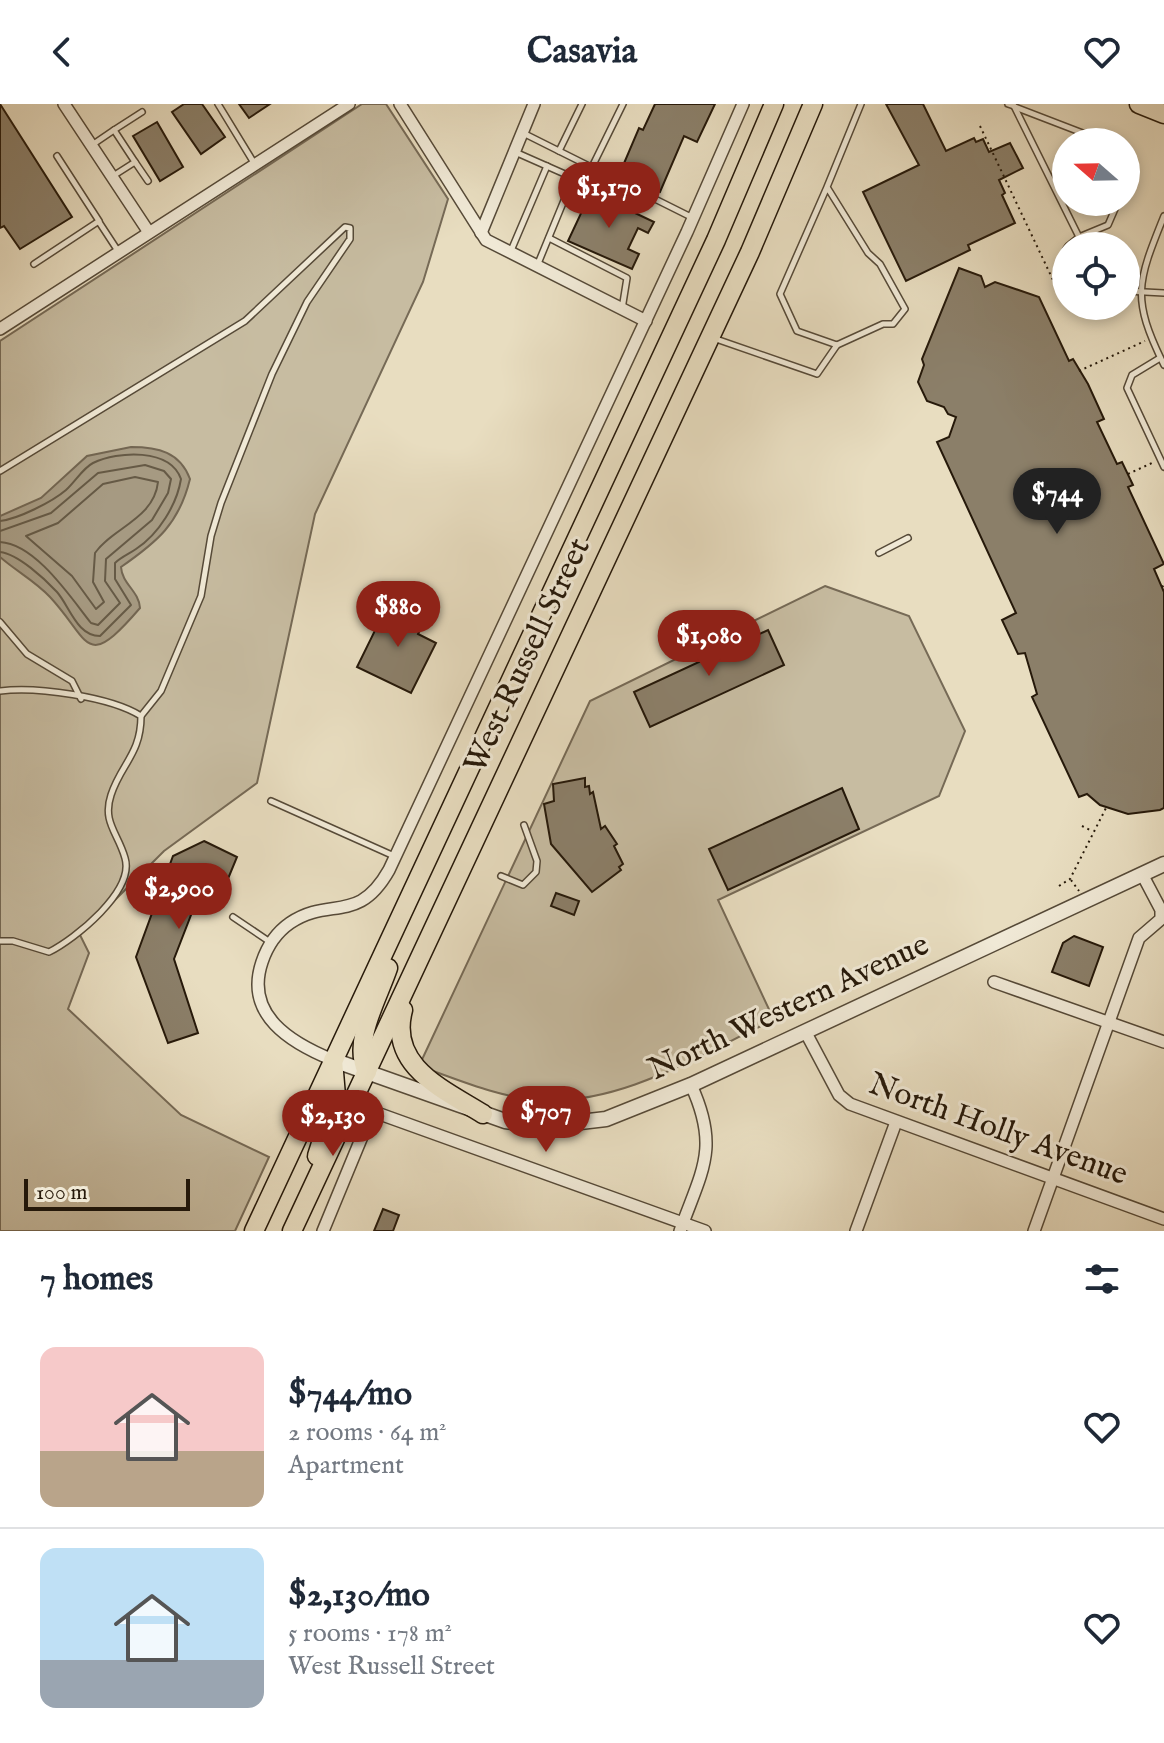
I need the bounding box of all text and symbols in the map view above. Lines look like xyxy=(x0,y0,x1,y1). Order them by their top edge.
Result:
text: Casavia xyxy=(527,29,637,75)
icon: back xyxy=(40,30,84,74)
icon: heart xyxy=(1080,30,1124,74)
north arrow xyxy=(1052,128,1140,216)
map controls xyxy=(1052,128,1140,320)
pin: $1,170 xyxy=(544,162,674,230)
text: $1,170 xyxy=(576,171,642,204)
button: locate xyxy=(1052,232,1140,320)
pin: $744 xyxy=(1010,468,1104,536)
text: $744 xyxy=(1031,477,1083,510)
street label: West Russell Street xyxy=(456,532,600,780)
pin: $880 xyxy=(351,581,445,649)
text: $880 xyxy=(374,590,422,623)
pin: $1,080 xyxy=(644,610,774,678)
text: $1,080 xyxy=(676,619,742,652)
pin: $2,900 xyxy=(114,863,244,931)
text: $2,900 xyxy=(144,872,214,905)
street label: North Western Avenue xyxy=(642,925,936,1091)
street label: North Holly Avenue xyxy=(863,1064,1133,1196)
pin: $707 xyxy=(499,1086,593,1154)
pin: $2,130 xyxy=(268,1090,398,1158)
text: $707 xyxy=(520,1095,572,1128)
text: $2,130 xyxy=(300,1099,366,1132)
scale bar xyxy=(24,1175,190,1211)
text: 100 m xyxy=(36,1179,88,1207)
icon: filters xyxy=(1080,1257,1124,1301)
text: 7 homes xyxy=(40,1258,153,1301)
text: $744/mo xyxy=(288,1373,412,1416)
icon: home xyxy=(104,1379,200,1475)
icon: heart xyxy=(1080,1405,1124,1449)
text: 2 rooms · 64 m² xyxy=(288,1416,447,1449)
text: Apartment xyxy=(288,1449,404,1482)
text: $2,130/mo xyxy=(288,1574,430,1617)
icon: home xyxy=(104,1580,200,1676)
icon: heart xyxy=(1080,1606,1124,1650)
text: 5 rooms · 178 m² xyxy=(288,1617,452,1650)
text: West Russell Street xyxy=(288,1650,495,1683)

